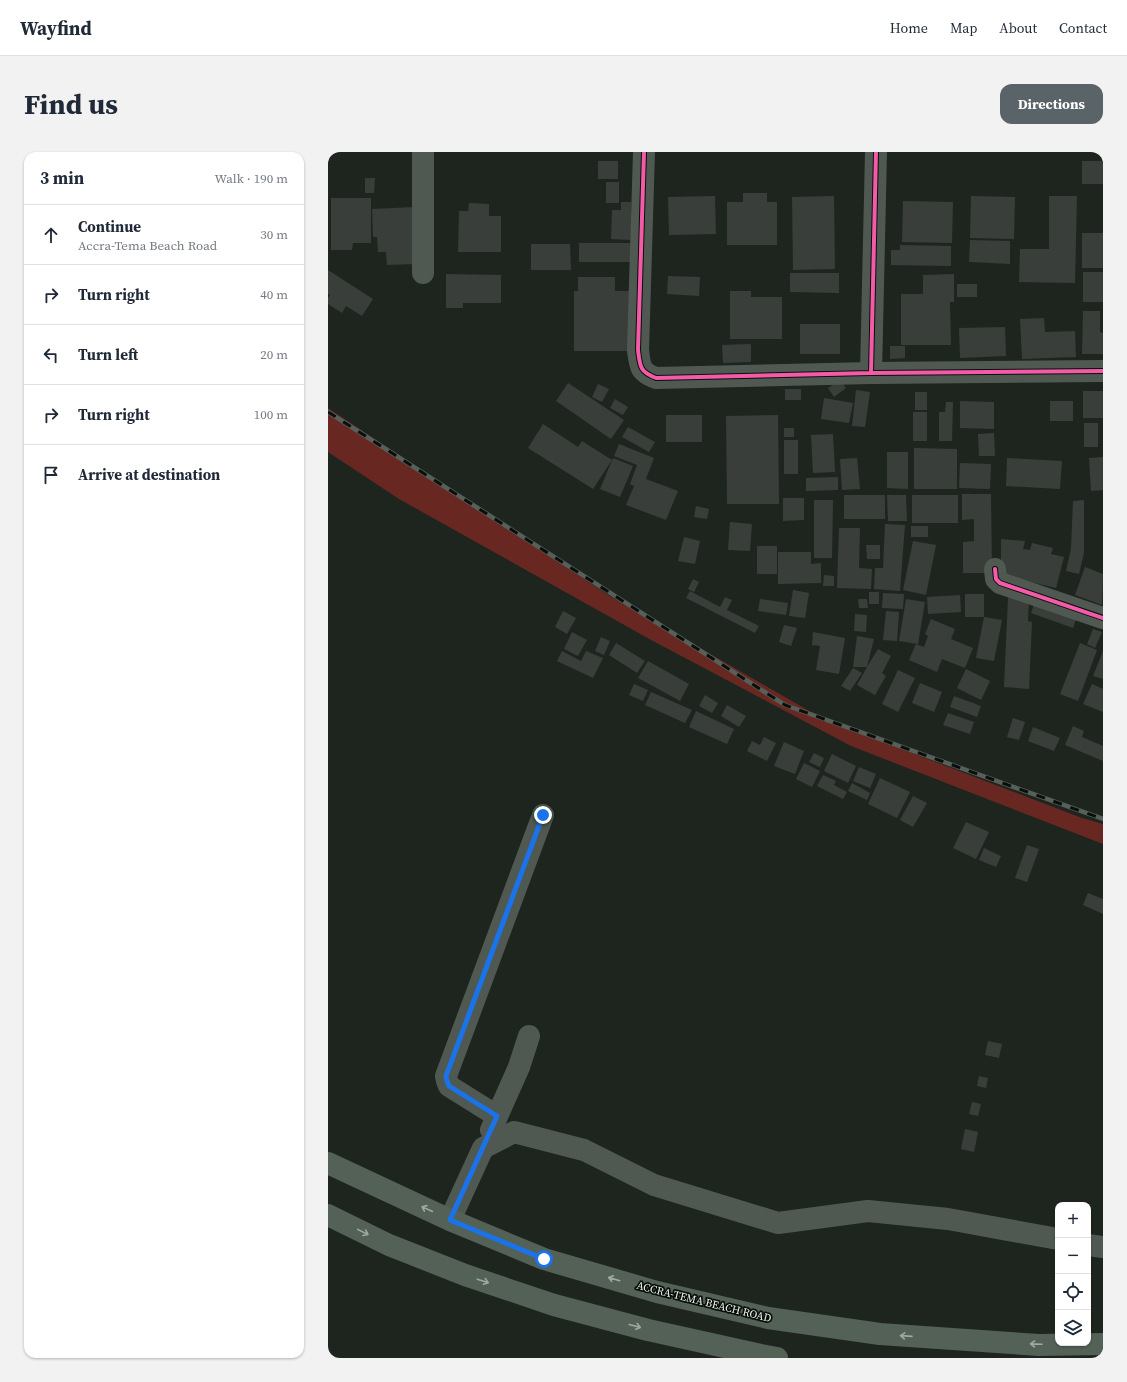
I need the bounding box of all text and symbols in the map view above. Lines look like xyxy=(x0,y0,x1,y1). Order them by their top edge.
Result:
text: Wayfind xyxy=(20,15,92,41)
text: Home xyxy=(890,18,928,38)
text: Map xyxy=(950,18,977,38)
text: About xyxy=(999,18,1037,38)
text: Contact xyxy=(1059,18,1107,38)
button: Directions xyxy=(1000,84,1103,124)
text: Find us xyxy=(24,85,118,123)
text: 3 min xyxy=(40,166,84,190)
text: Walk · 190 m xyxy=(215,170,288,187)
text: Continue xyxy=(78,216,141,237)
icon: ahead xyxy=(40,224,62,246)
text: 30 m xyxy=(260,226,288,243)
text: Accra-Tema Beach Road xyxy=(78,237,217,254)
icon: right xyxy=(40,284,62,306)
text: Turn right xyxy=(78,284,150,305)
text: 40 m xyxy=(260,286,288,303)
icon: left xyxy=(40,344,62,366)
text: Turn left xyxy=(78,344,138,365)
text: 20 m xyxy=(260,346,288,363)
icon: right xyxy=(40,404,62,426)
text: Turn right xyxy=(78,404,150,425)
text: 100 m xyxy=(254,406,288,423)
icon: arrive xyxy=(40,464,62,486)
text: Arrive at destination xyxy=(78,464,220,485)
route end xyxy=(534,806,552,824)
map controls xyxy=(1055,1202,1091,1346)
button: + xyxy=(1055,1202,1091,1238)
one-way arrow xyxy=(422,1205,434,1212)
one-way arrow xyxy=(357,1229,369,1237)
button: − xyxy=(1055,1238,1091,1274)
route start xyxy=(535,1250,553,1268)
button: locate xyxy=(1055,1274,1091,1310)
one-way arrow xyxy=(608,1275,621,1282)
one-way arrow xyxy=(477,1278,489,1286)
street label: ACCRA-TEMA BEACH ROAD xyxy=(635,1278,773,1326)
button: layers xyxy=(1055,1310,1091,1346)
one-way arrow xyxy=(628,1323,641,1331)
one-way arrow xyxy=(900,1333,913,1340)
one-way arrow xyxy=(1030,1341,1043,1348)

